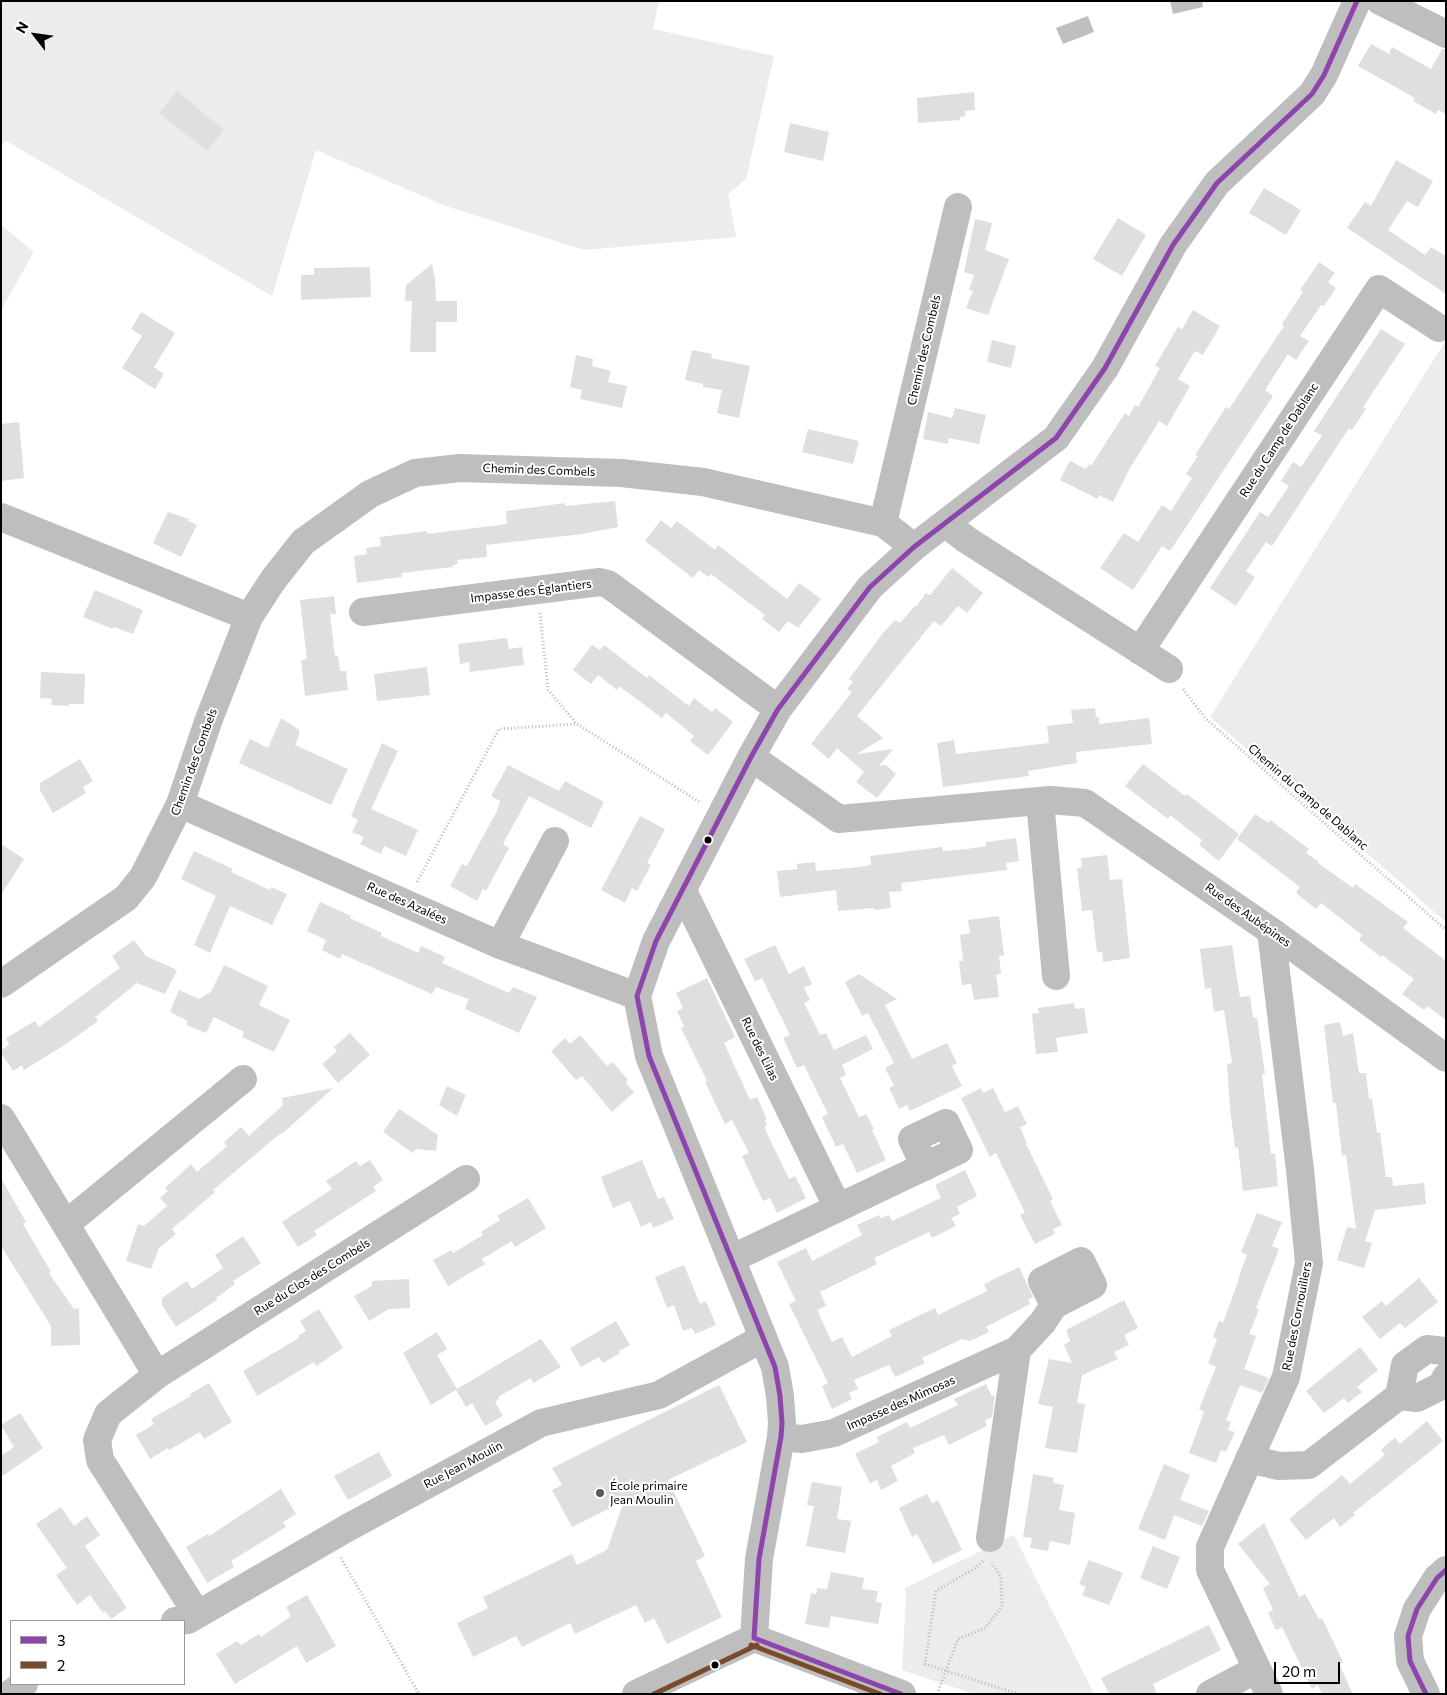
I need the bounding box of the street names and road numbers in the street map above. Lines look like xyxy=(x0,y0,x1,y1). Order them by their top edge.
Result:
street label: Chemin des Combels xyxy=(904,293,944,407)
street label: Rue du Camp de Dablanc xyxy=(1237,380,1321,500)
street label: Chemin des Combels xyxy=(482,461,596,479)
street label: Impasse des Églantiers xyxy=(470,576,592,606)
street label: Chemin des Combels xyxy=(168,706,220,818)
street label: Chemin du Camp de Dablanc xyxy=(1245,741,1371,853)
street label: Rue des Azalées xyxy=(365,879,449,927)
street label: Rue des Aubépines xyxy=(1202,880,1294,950)
street label: Rue des Lilas xyxy=(738,1015,782,1083)
street label: Rue du Clos des Combels xyxy=(251,1235,373,1319)
street label: Rue des Cornouillers xyxy=(1279,1260,1315,1372)
street label: Impasse des Mimosas xyxy=(845,1373,957,1433)
street label: Rue Jean Moulin xyxy=(421,1438,505,1492)

